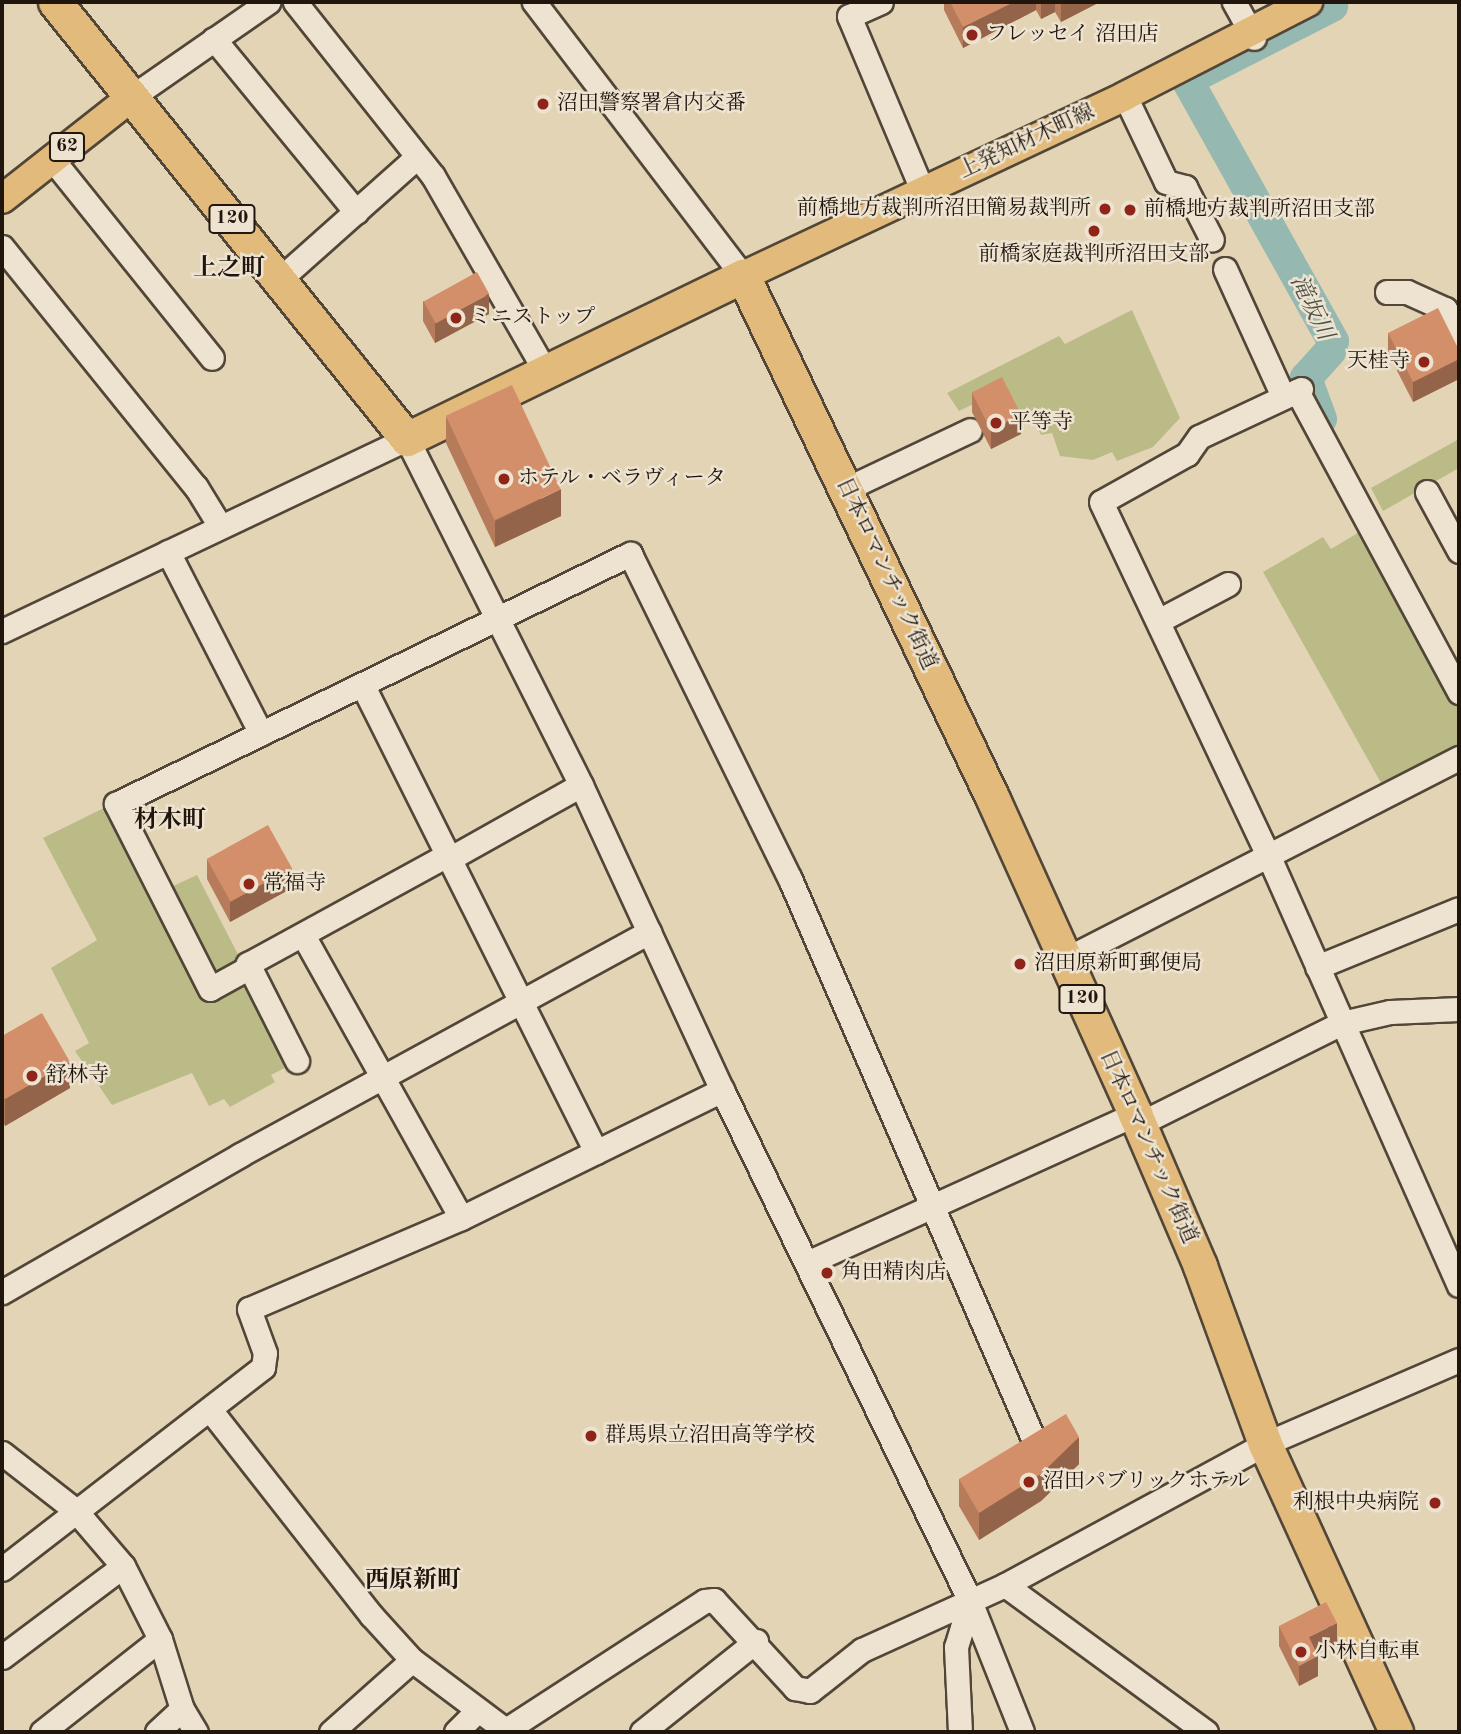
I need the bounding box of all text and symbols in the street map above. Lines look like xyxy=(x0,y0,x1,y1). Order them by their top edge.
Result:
place label: フレッセイ 沼田店 xyxy=(986,22,1160,48)
marker: フレッセイ 沼田店 xyxy=(964,27,980,43)
place label: 沼田警察署倉内交番 xyxy=(557,91,746,117)
marker: 沼田警察署倉内交番 xyxy=(535,96,551,112)
street label: 上発知材木町線 xyxy=(955,100,1099,184)
road number: 62 xyxy=(48,132,86,162)
place label: 前橋地方裁判所沼田簡易裁判所 xyxy=(797,196,1091,222)
place label: 前橋地方裁判所沼田支部 xyxy=(1144,197,1375,223)
marker: 前橋地方裁判所沼田簡易裁判所 xyxy=(1097,201,1113,217)
marker: 前橋地方裁判所沼田支部 xyxy=(1122,202,1138,218)
road number: 120 xyxy=(208,204,256,234)
marker: 前橋家庭裁判所沼田支部 xyxy=(1086,223,1102,239)
place label: 前橋家庭裁判所沼田支部 xyxy=(979,242,1209,268)
district label: 上之町 xyxy=(193,256,265,284)
water label: 滝坂川 xyxy=(1283,271,1339,345)
place label: ミニストップ xyxy=(470,305,596,331)
marker: ミニストップ xyxy=(448,310,464,326)
place label: 天桂寺 xyxy=(1347,349,1410,375)
marker: 天桂寺 xyxy=(1416,354,1432,370)
place label: 平等寺 xyxy=(1010,410,1073,436)
marker: 平等寺 xyxy=(988,415,1004,431)
place label: ホテル・ベラヴィータ xyxy=(518,466,728,492)
marker: ホテル・ベラヴィータ xyxy=(496,471,512,487)
street label: 日本ロマンチック街道 xyxy=(830,474,942,674)
district label: 材木町 xyxy=(134,808,206,836)
place label: 常福寺 xyxy=(263,871,326,897)
marker: 常福寺 xyxy=(241,876,257,892)
place label: 沼田原新町郵便局 xyxy=(1034,951,1202,977)
marker: 沼田原新町郵便局 xyxy=(1012,956,1028,972)
road number: 120 xyxy=(1058,984,1106,1015)
street label: 日本ロマンチック街道 xyxy=(1094,1046,1202,1248)
place label: 舒林寺 xyxy=(46,1063,109,1089)
marker: 舒林寺 xyxy=(24,1068,40,1084)
place label: 角田精肉店 xyxy=(841,1260,946,1286)
marker: 角田精肉店 xyxy=(819,1265,835,1281)
place label: 群馬県立沼田高等学校 xyxy=(605,1423,815,1449)
marker: 群馬県立沼田高等学校 xyxy=(583,1428,599,1444)
place label: 沼田パブリックホテル xyxy=(1043,1469,1253,1495)
marker: 沼田パブリックホテル xyxy=(1021,1474,1037,1490)
place label: 利根中央病院 xyxy=(1293,1490,1419,1516)
marker: 利根中央病院 xyxy=(1425,1493,1445,1513)
district label: 西原新町 xyxy=(365,1568,461,1596)
place label: 小林自転車 xyxy=(1315,1639,1420,1665)
marker: 小林自転車 xyxy=(1293,1644,1309,1660)

